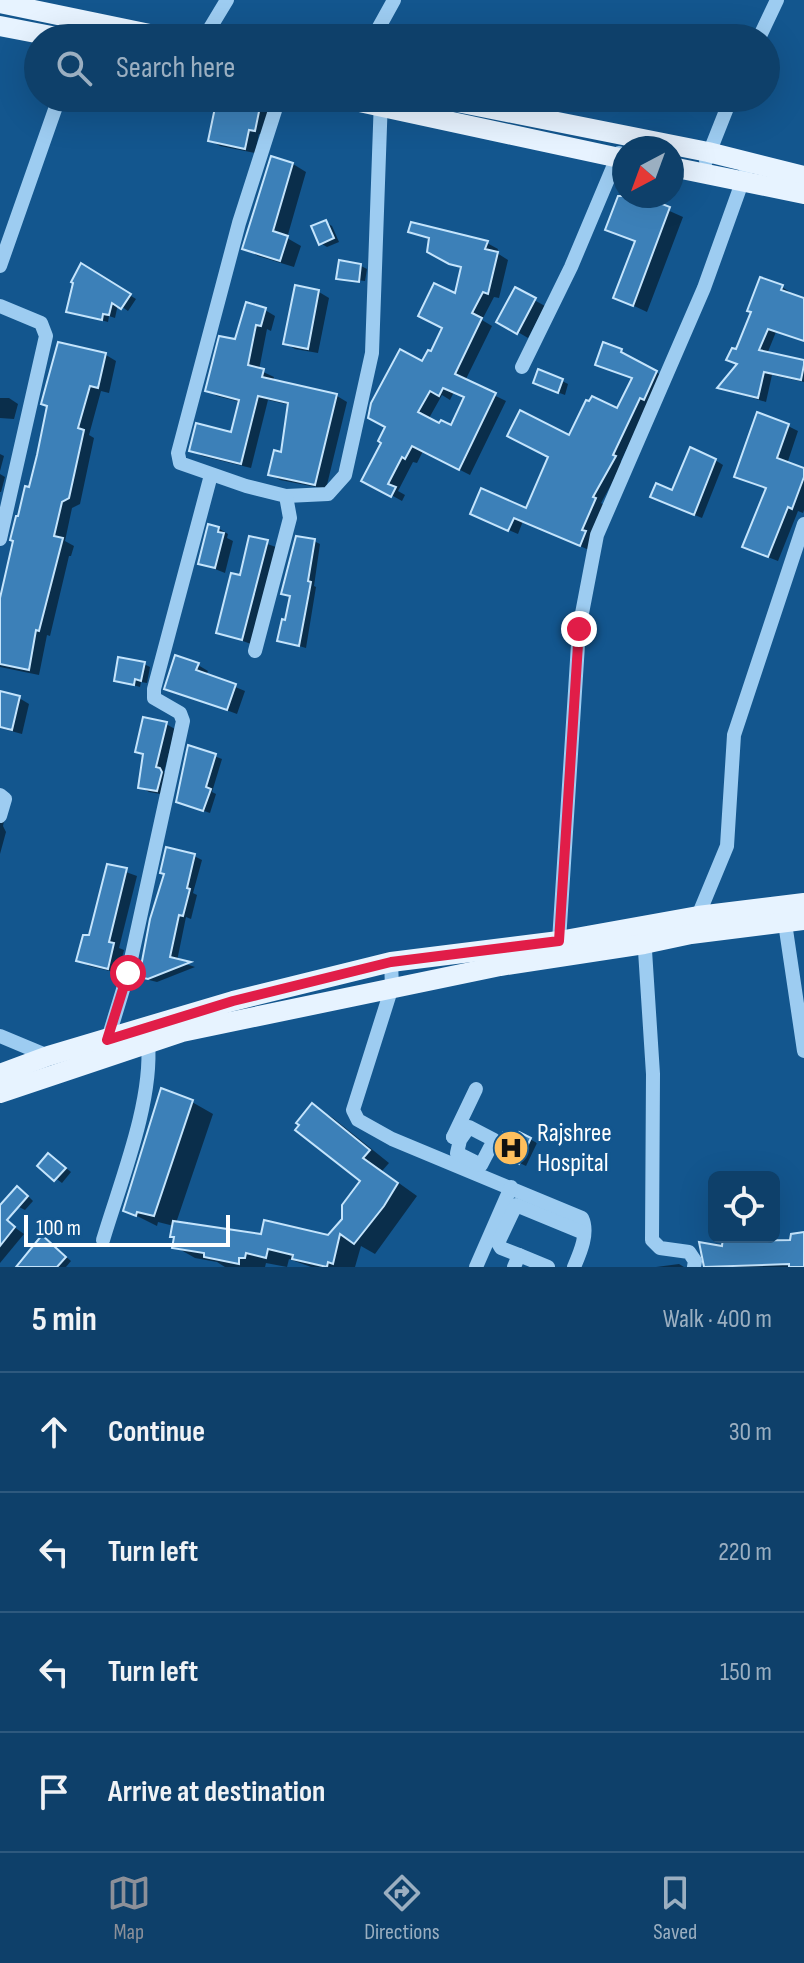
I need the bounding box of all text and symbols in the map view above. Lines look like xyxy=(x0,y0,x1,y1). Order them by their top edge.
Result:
search box xyxy=(24,24,780,112)
icon: search xyxy=(52,46,96,90)
text: Search here xyxy=(116,50,235,86)
north arrow xyxy=(612,136,684,208)
route end xyxy=(561,611,597,647)
route start xyxy=(110,955,146,991)
place label: Rajshree Hospital xyxy=(537,1118,612,1179)
hospital icon: Rajshree Hospital xyxy=(492,1129,530,1167)
map controls xyxy=(708,1171,780,1243)
button: locate xyxy=(708,1171,780,1243)
scale bar xyxy=(24,1211,230,1247)
text: 100 m xyxy=(36,1215,81,1242)
text: 5 min xyxy=(32,1299,97,1340)
text: Walk · 400 m xyxy=(663,1304,772,1335)
icon: ahead xyxy=(32,1410,76,1454)
text: Continue xyxy=(108,1414,205,1450)
text: 30 m xyxy=(729,1417,772,1448)
icon: left xyxy=(32,1530,76,1574)
text: Turn left xyxy=(108,1534,198,1570)
text: 220 m xyxy=(718,1537,772,1568)
icon: left xyxy=(32,1650,76,1694)
text: Turn left xyxy=(108,1654,198,1690)
text: 150 m xyxy=(720,1657,772,1688)
icon: arrive xyxy=(32,1770,76,1814)
text: Arrive at destination xyxy=(108,1774,325,1810)
tab: Map xyxy=(107,1871,151,1946)
tab: Directions xyxy=(364,1871,440,1946)
tab: Saved xyxy=(653,1871,697,1946)

